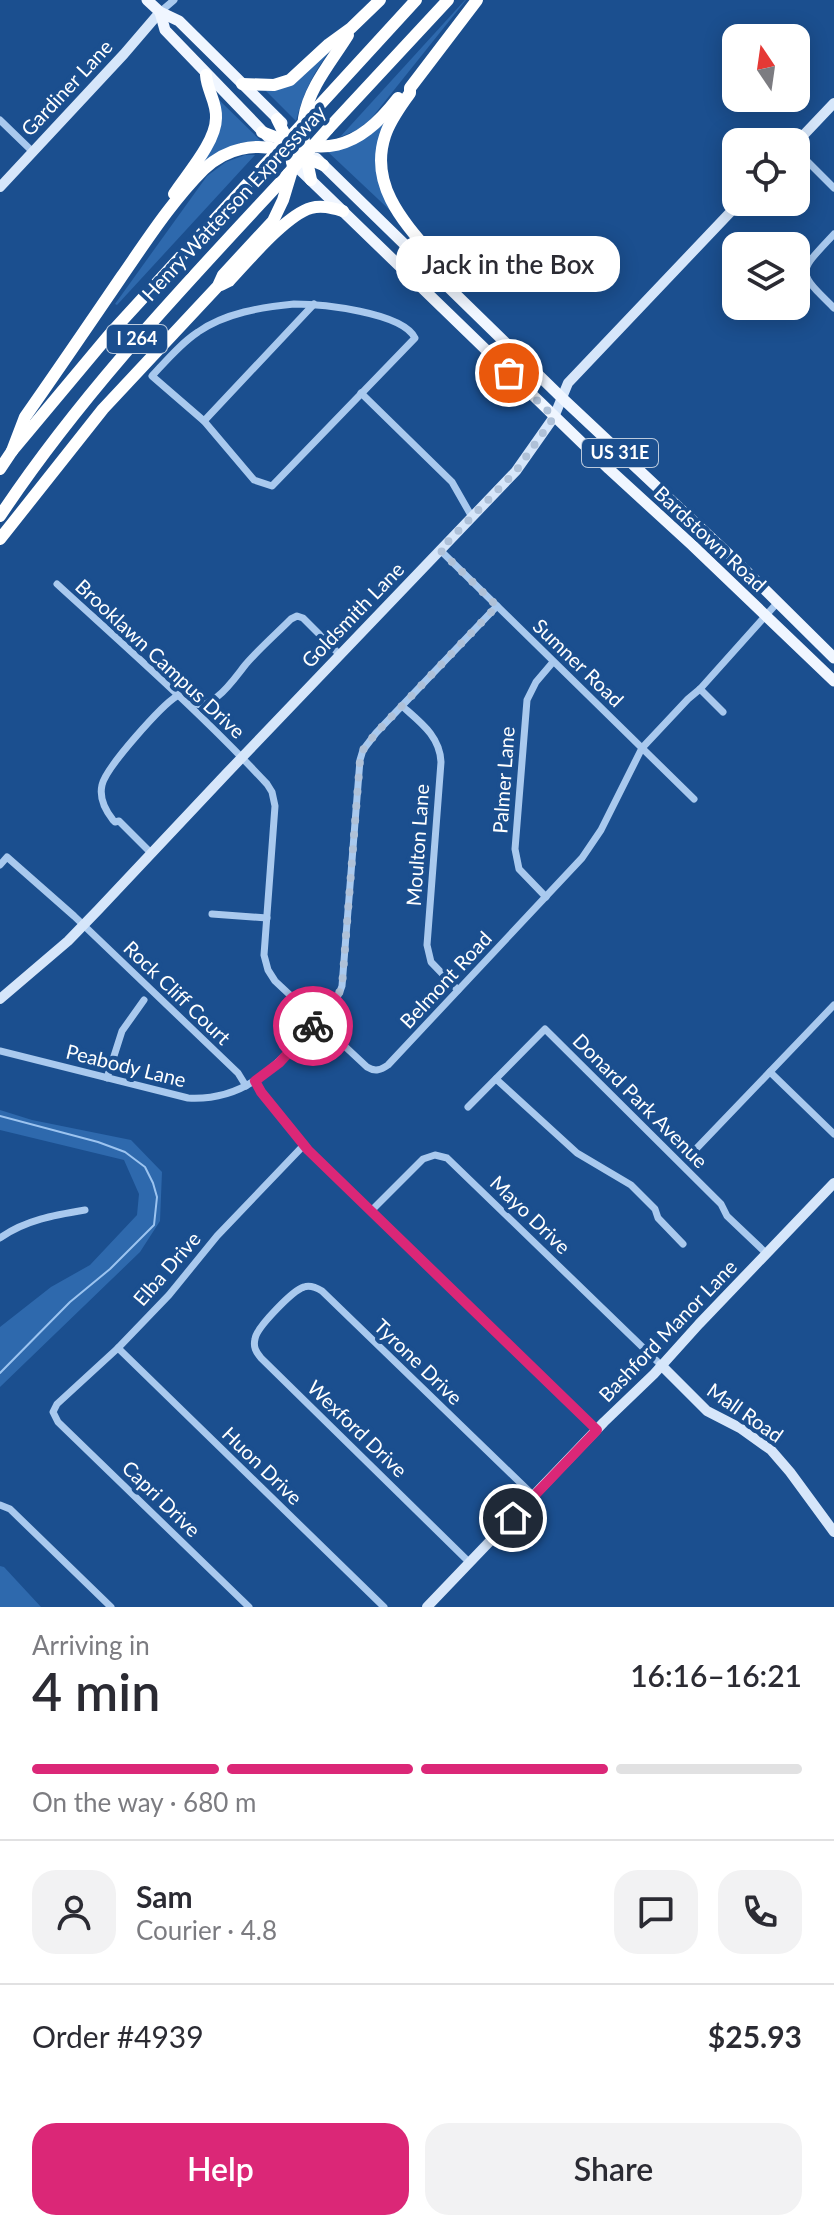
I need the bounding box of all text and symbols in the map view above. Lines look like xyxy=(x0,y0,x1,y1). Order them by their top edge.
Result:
north arrow xyxy=(722,24,810,112)
map controls xyxy=(722,24,810,320)
street label: Gardiner Lane xyxy=(16,34,117,140)
street label: Henry Watterson Expressway xyxy=(136,99,331,305)
button: locate xyxy=(722,128,810,216)
button: layers xyxy=(722,232,810,320)
callout: Jack in the Box xyxy=(397,237,621,293)
text: Jack in the Box xyxy=(422,248,594,280)
road number: I 264 xyxy=(107,325,167,353)
pin xyxy=(475,339,543,407)
icon: bag xyxy=(487,351,531,395)
road number: US 31E xyxy=(582,439,658,467)
street label: Bardstown Road xyxy=(650,480,772,596)
street label: Goldsmith Lane xyxy=(296,557,409,672)
street label: Brooklawn Campus Drive xyxy=(71,574,250,743)
street label: Sumner Road xyxy=(529,613,629,711)
street label: Palmer Lane xyxy=(487,726,519,834)
street label: Moulton Lane xyxy=(401,783,433,907)
street label: Belmont Road xyxy=(394,926,496,1033)
street label: Rock Cliff Court xyxy=(119,935,236,1049)
courier xyxy=(273,986,353,1066)
icon: bike xyxy=(291,1004,335,1048)
street label: Donard Park Avenue xyxy=(568,1028,713,1173)
street label: Peabody Lane xyxy=(64,1039,189,1092)
street label: Mayo Drive xyxy=(486,1170,576,1258)
street label: Elba Drive xyxy=(128,1226,205,1310)
street label: Bashford Manor Lane xyxy=(593,1254,741,1406)
street label: Tyrone Drive xyxy=(370,1313,468,1409)
street label: Wexford Drive xyxy=(303,1375,412,1482)
street label: Mall Road xyxy=(703,1377,788,1447)
street label: Huon Drive xyxy=(218,1421,308,1509)
street label: Capri Drive xyxy=(118,1455,206,1541)
pin xyxy=(479,1484,547,1552)
icon: home xyxy=(491,1496,535,1540)
text: Arriving in xyxy=(32,1629,150,1661)
text: 16:16–16:21 xyxy=(630,1657,802,1693)
text: 4 min xyxy=(32,1660,160,1722)
text: On the way · 680 m xyxy=(32,1786,256,1818)
button: person xyxy=(32,1870,116,1954)
button: chat xyxy=(614,1870,698,1954)
button: phone xyxy=(718,1870,802,1954)
text: Sam xyxy=(136,1878,193,1914)
text: Courier · 4.8 xyxy=(136,1914,277,1946)
text: Order #4939 xyxy=(32,2018,204,2054)
text: $25.93 xyxy=(708,2018,802,2054)
button: Help xyxy=(32,2123,409,2215)
button: Share xyxy=(425,2123,802,2215)

